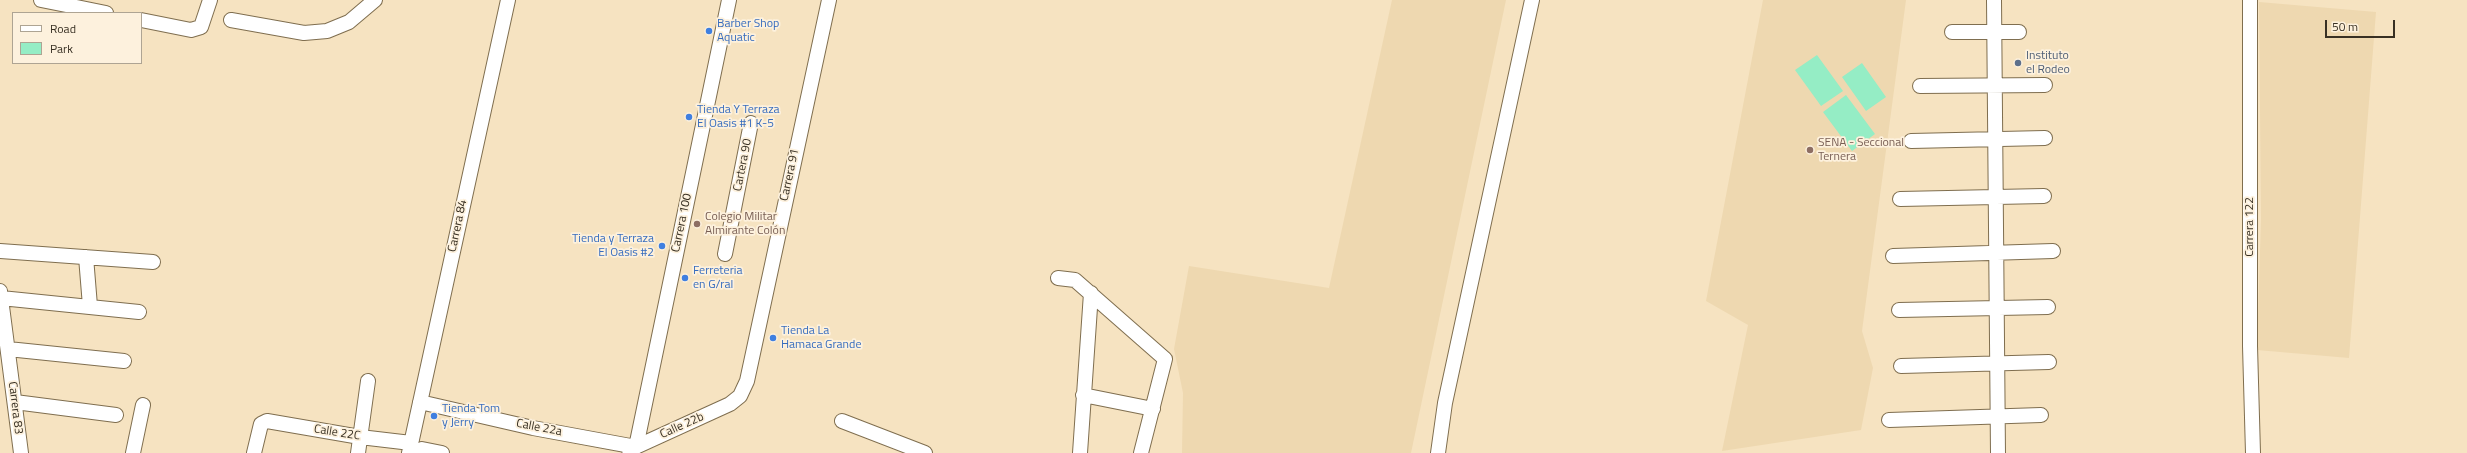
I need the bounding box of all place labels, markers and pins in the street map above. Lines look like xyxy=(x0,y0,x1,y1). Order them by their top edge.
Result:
place label: Barber Shop Aquatic xyxy=(717,17,779,45)
marker: Barber Shop Aquatic xyxy=(704,26,714,36)
place label: Instituto el Rodeo xyxy=(2026,49,2070,77)
marker: Instituto el Rodeo xyxy=(2013,58,2023,68)
place label: Tienda Y Terraza El Oasis #1 K-5 xyxy=(697,103,780,131)
marker: Tienda Y Terraza El Oasis #1 K-5 xyxy=(684,112,694,122)
place label: SENA - Seccional Ternera xyxy=(1818,136,1904,164)
marker: SENA - Seccional Ternera xyxy=(1805,145,1815,155)
place label: Colegio Militar Almirante Colón xyxy=(705,210,785,238)
marker: Colegio Militar Almirante Colón xyxy=(692,219,702,229)
place label: Tienda y Terraza El Oasis #2 xyxy=(572,232,654,260)
marker: Tienda y Terraza El Oasis #2 xyxy=(657,241,667,251)
place label: Ferreteria en G/ral xyxy=(693,264,742,292)
marker: Ferreteria en G/ral xyxy=(680,273,690,283)
place label: Tienda La Hamaca Grande xyxy=(781,324,861,352)
marker: Tienda La Hamaca Grande xyxy=(768,333,778,343)
place label: Tienda Tom y Jerry xyxy=(442,402,500,430)
marker: Tienda Tom y Jerry xyxy=(429,411,439,421)

